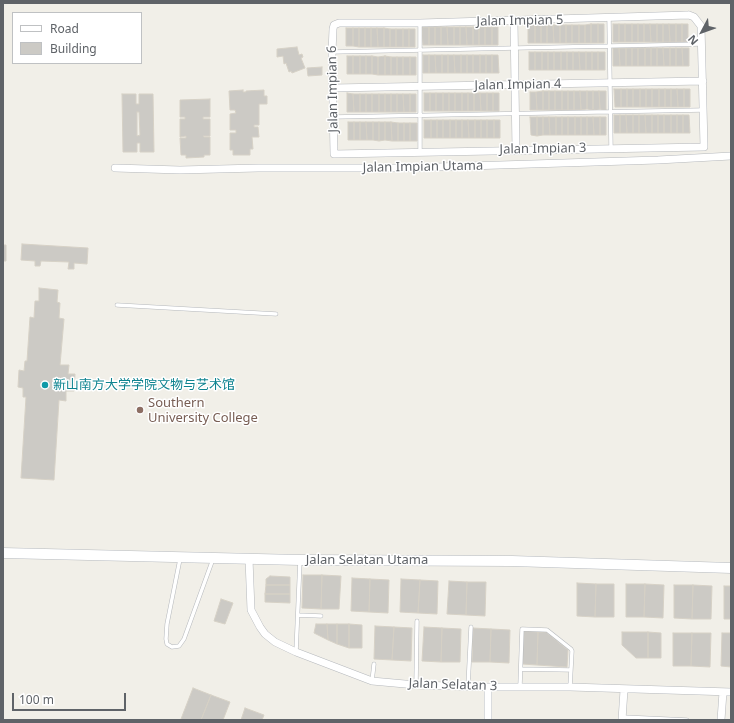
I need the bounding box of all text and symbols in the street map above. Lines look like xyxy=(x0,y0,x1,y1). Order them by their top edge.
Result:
legend xyxy=(12,12,142,64)
street label: Jalan Impian 5 xyxy=(476,12,564,30)
north arrow xyxy=(682,12,722,52)
text: Road xyxy=(50,20,79,37)
text: N xyxy=(684,32,701,49)
text: Building xyxy=(50,40,97,57)
street label: Jalan Impian 6 xyxy=(324,45,342,133)
street label: Jalan Impian 4 xyxy=(474,76,562,94)
street label: Jalan Impian 3 xyxy=(499,140,587,158)
street label: Jalan Impian Utama xyxy=(363,158,483,176)
place label: 新山南方大学学院文物与艺术馆 xyxy=(53,377,235,393)
marker: 新山南方大学学院文物与艺术馆 xyxy=(40,380,50,390)
place label: Southern University College xyxy=(148,395,258,426)
marker: Southern University College xyxy=(135,405,145,415)
street label: Jalan Selatan Utama xyxy=(306,552,428,568)
street label: Jalan Selatan 3 xyxy=(408,676,498,694)
scale bar xyxy=(14,685,128,711)
text: 100 m xyxy=(19,691,54,708)

